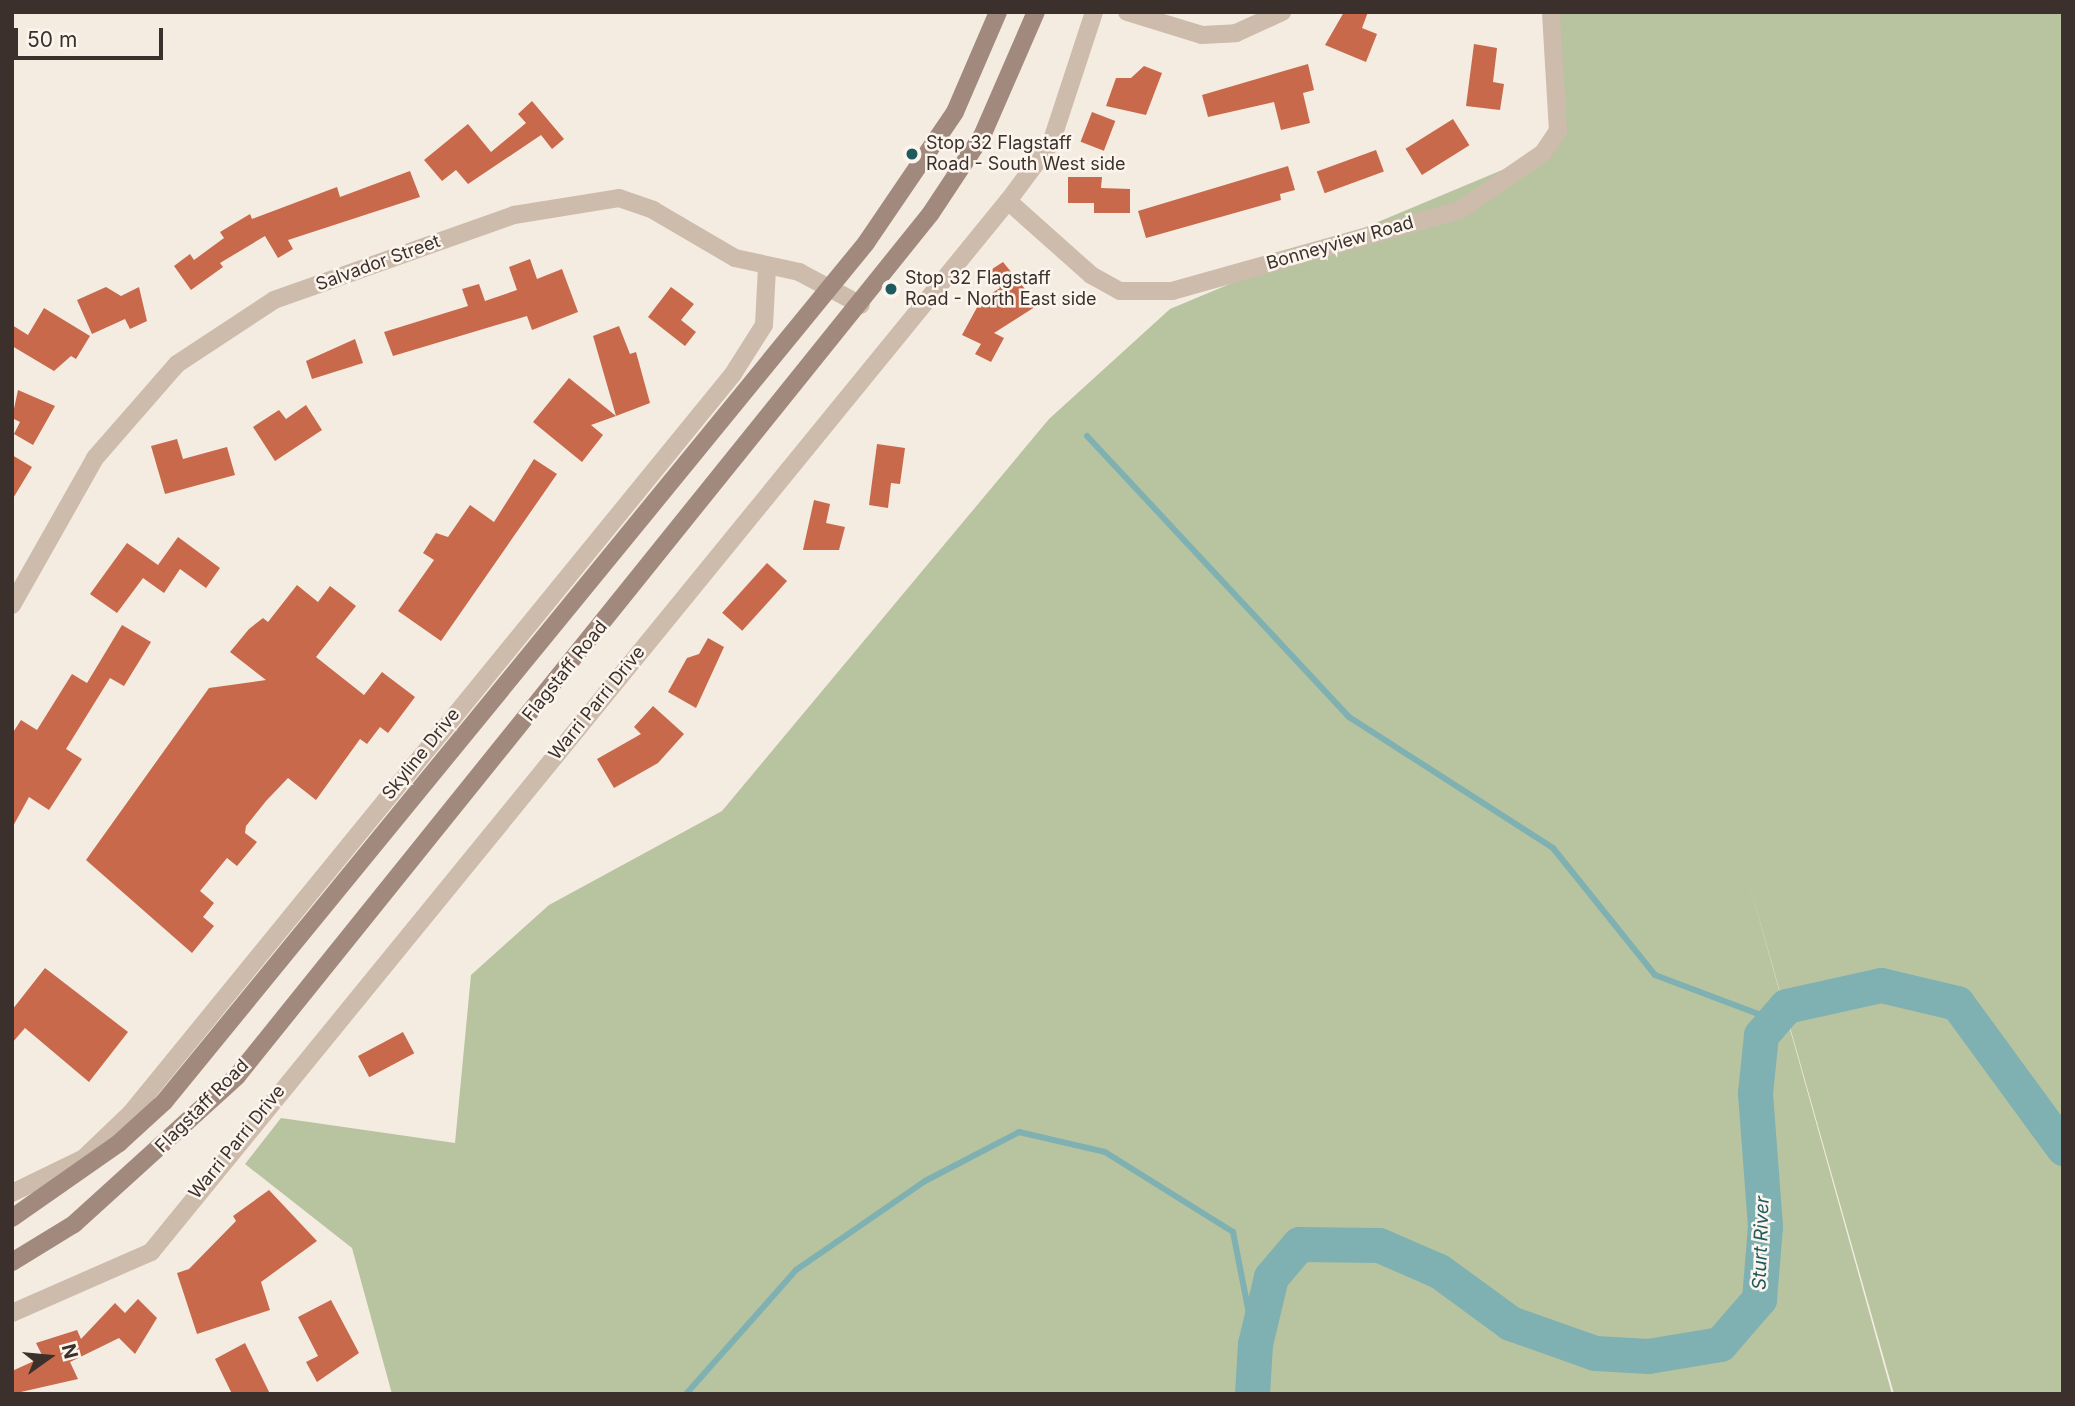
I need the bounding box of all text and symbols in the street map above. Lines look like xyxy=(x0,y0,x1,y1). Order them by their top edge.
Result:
scale bar xyxy=(18,14,166,58)
text: 50 m xyxy=(27,27,77,52)
place label: Stop 32 Flagstaff Road - South West side xyxy=(926,133,1126,176)
marker: Stop 32 Flagstaff Road - South West side xyxy=(904,146,920,162)
street label: Bonneyview Road xyxy=(1264,212,1416,274)
street label: Salvador Street xyxy=(313,231,443,295)
place label: Stop 32 Flagstaff Road - North East side xyxy=(905,268,1097,310)
marker: Stop 32 Flagstaff Road - North East side xyxy=(883,281,899,297)
street label: Flagstaff Road xyxy=(518,616,612,726)
street label: Warri Parri Drive xyxy=(544,642,650,764)
street label: Skyline Drive xyxy=(378,704,464,804)
street label: Flagstaff Road xyxy=(151,1055,253,1157)
street label: Warri Parri Drive xyxy=(184,1081,290,1203)
water label: Sturt River xyxy=(1748,1196,1774,1290)
north arrow xyxy=(14,1322,84,1392)
text: N xyxy=(57,1341,83,1361)

